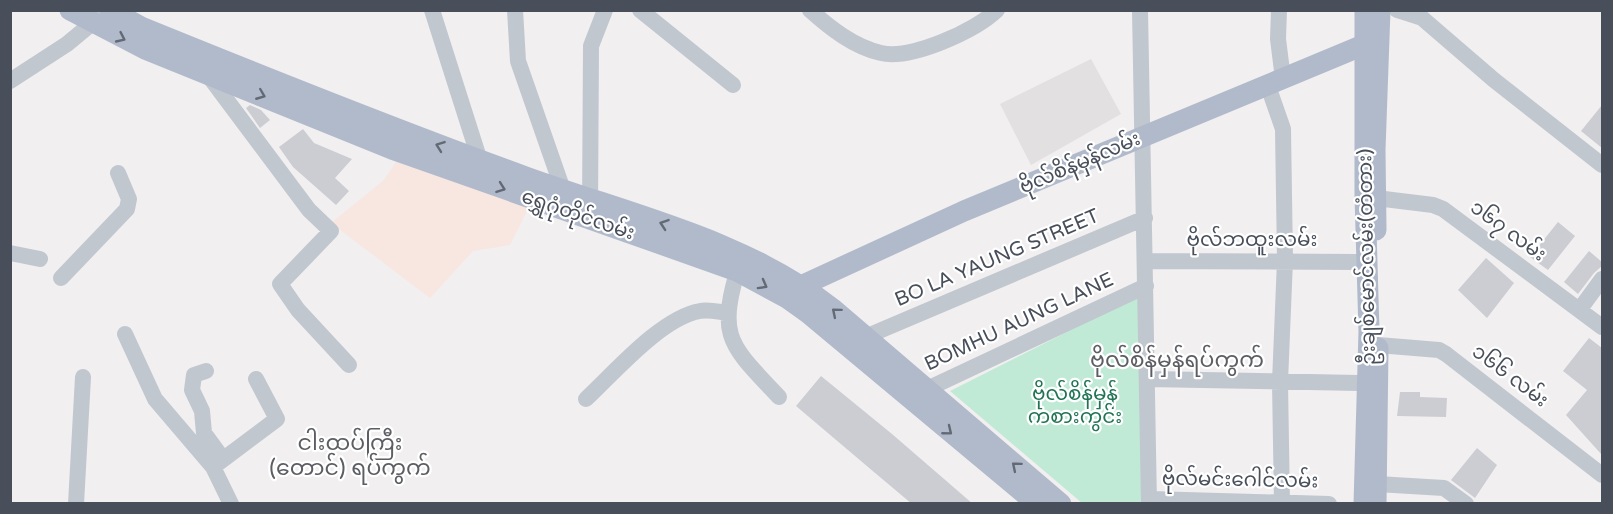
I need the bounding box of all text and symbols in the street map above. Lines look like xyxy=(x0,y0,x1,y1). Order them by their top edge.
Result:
one-way arrow xyxy=(115,30,126,42)
one-way arrow xyxy=(255,88,266,100)
street label: ဗိုလ်စိန်မှန်လမ်း xyxy=(1015,124,1146,203)
one-way arrow xyxy=(435,141,446,154)
street label: ဦးချစ်မောင်လမ်း(တံတား) xyxy=(1350,148,1384,366)
one-way arrow xyxy=(496,180,506,193)
street label: ရွှေဂုံတိုင်လမ်း xyxy=(517,182,639,249)
street label: ၁၆၇ လမ်း xyxy=(1464,193,1552,269)
street label: BO LA YAUNG STREET xyxy=(891,204,1103,312)
one-way arrow xyxy=(659,219,670,232)
street label: ဗိုလ်ဘထူးလမ်း xyxy=(1187,225,1317,256)
street label: BOMHU AUNG LANE xyxy=(921,268,1117,376)
one-way arrow xyxy=(757,278,767,289)
one-way arrow xyxy=(832,308,843,319)
street label: ၁၆၆ လမ်း xyxy=(1467,337,1555,412)
district label: ဗိုလ်စိန်မှန်ရပ်ကွက် xyxy=(1090,344,1264,377)
park label: ဗိုလ်စိန်မှန် ကစားကွင်း xyxy=(1028,379,1122,432)
one-way arrow xyxy=(941,424,952,435)
district label: ငါးထပ်ကြီး (တောင်) ရပ်ကွက် xyxy=(269,427,431,485)
one-way arrow xyxy=(1012,462,1023,473)
street label: ဗိုလ်မင်းဂေါင်လမ်း xyxy=(1161,464,1318,497)

